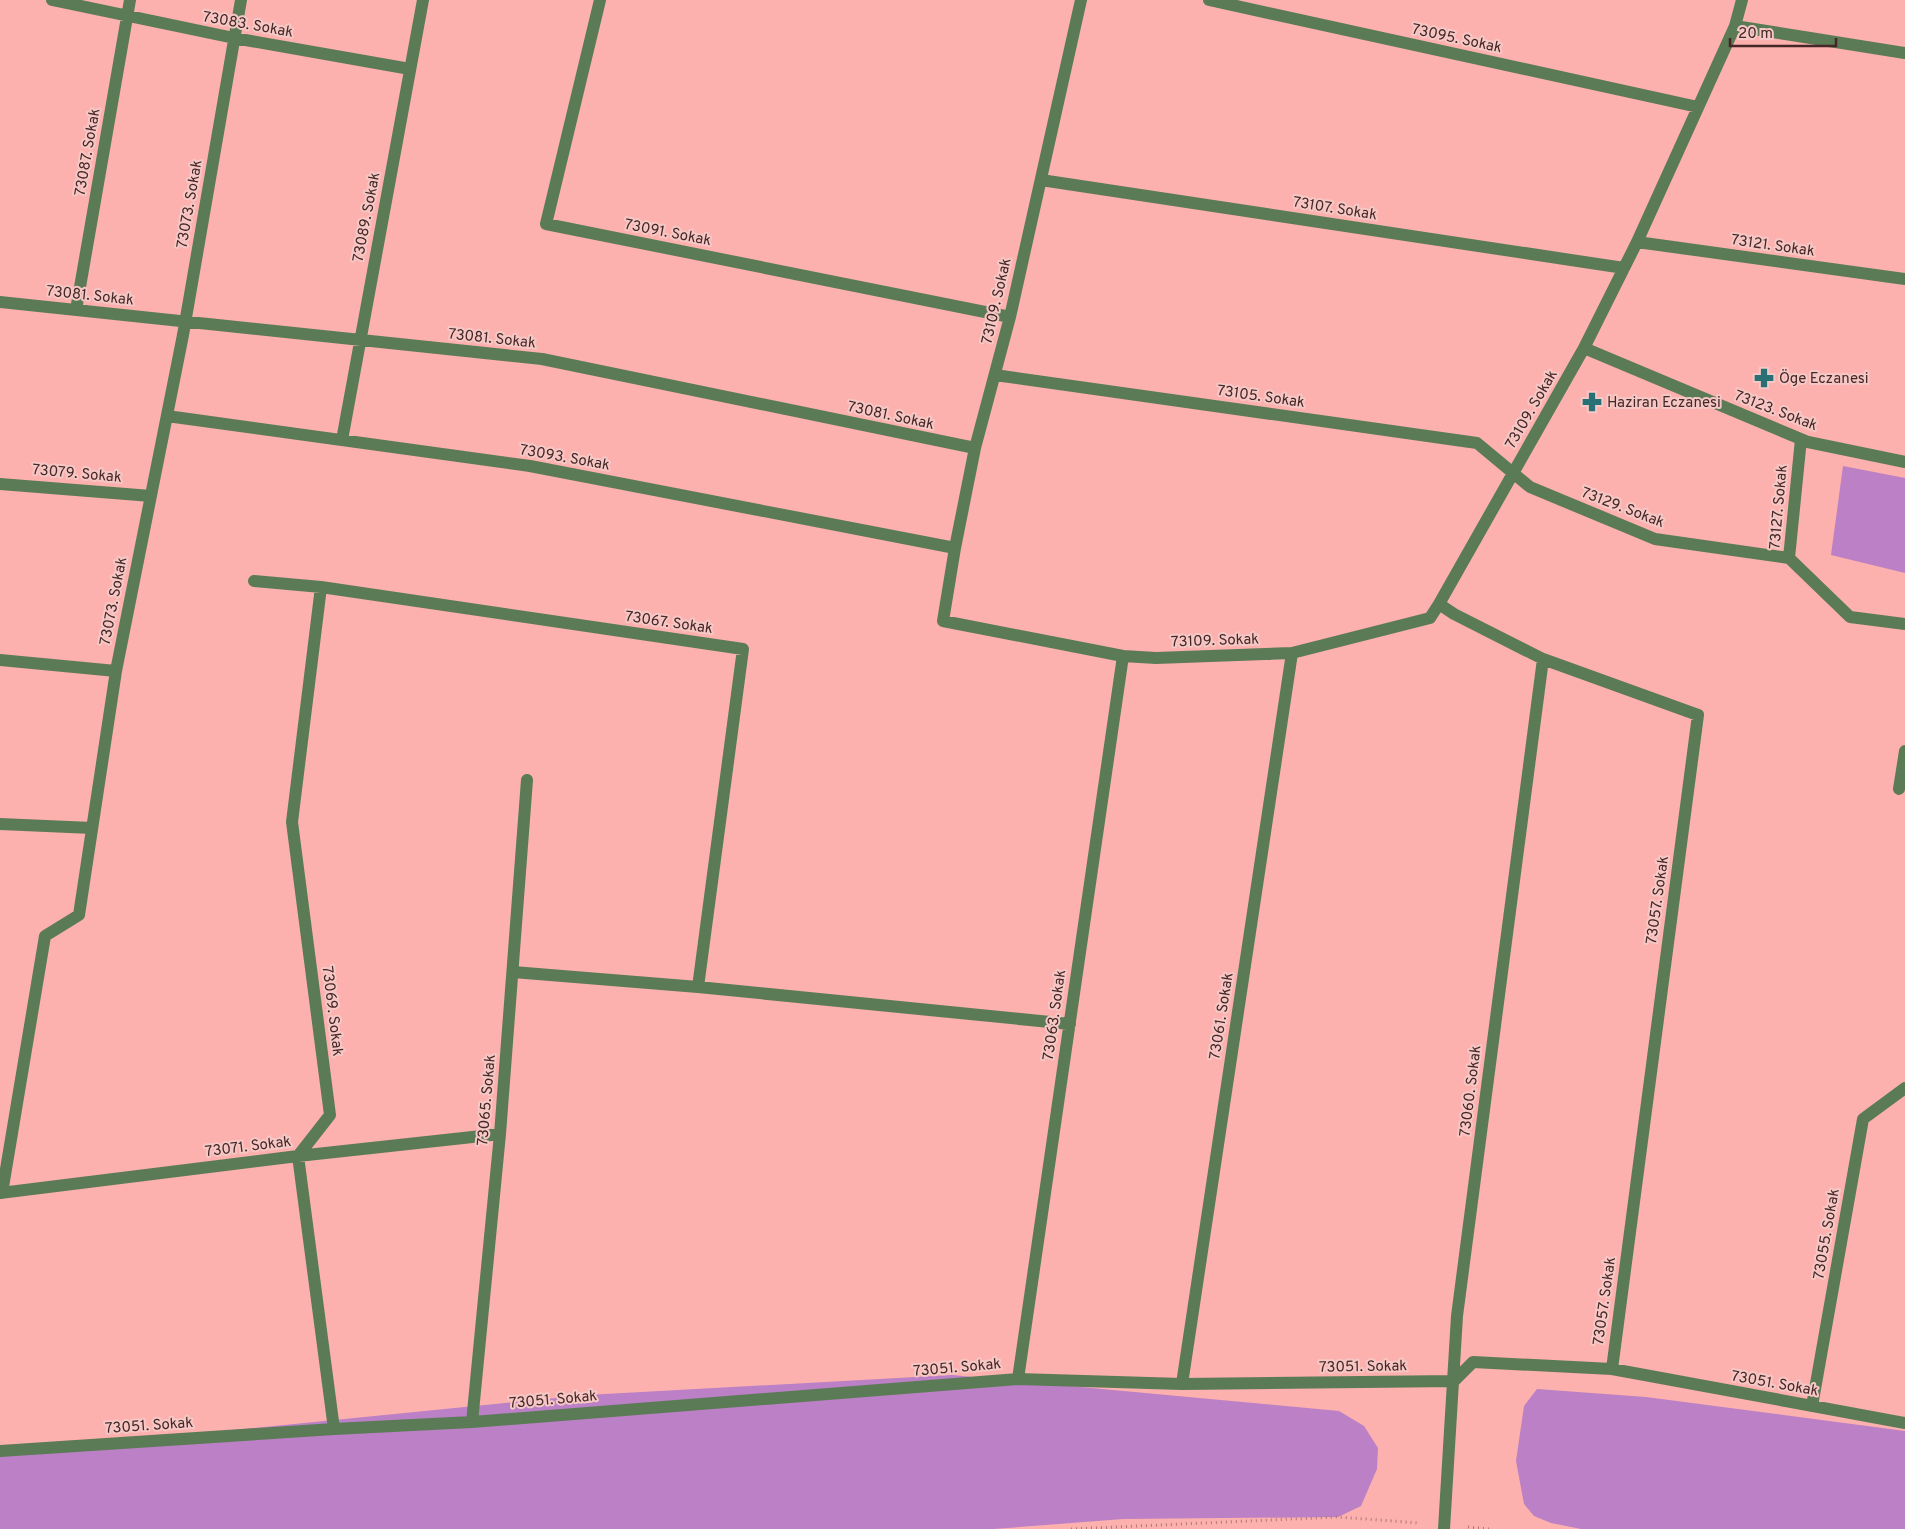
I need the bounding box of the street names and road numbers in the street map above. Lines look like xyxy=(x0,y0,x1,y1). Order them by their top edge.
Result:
street label: 73083. Sokak xyxy=(201,8,295,43)
street label: 73095. Sokak xyxy=(1410,21,1504,58)
street label: 73087. Sokak xyxy=(71,107,106,198)
street label: 73073. Sokak xyxy=(173,158,208,250)
street label: 73089. Sokak xyxy=(349,171,386,264)
street label: 73107. Sokak xyxy=(1291,193,1378,226)
street label: 73091. Sokak xyxy=(623,216,713,251)
street label: 73121. Sokak xyxy=(1730,231,1816,262)
street label: 73109. Sokak xyxy=(978,256,1017,346)
street label: 73081. Sokak xyxy=(45,282,135,311)
street label: 73081. Sokak xyxy=(447,325,537,354)
street label: 73109. Sokak xyxy=(1502,367,1563,453)
street label: 73105. Sokak xyxy=(1216,382,1306,413)
street label: 73123. Sokak xyxy=(1731,387,1820,436)
street label: 73081. Sokak xyxy=(846,398,936,435)
street label: 73093. Sokak xyxy=(518,441,611,476)
street label: 73079. Sokak xyxy=(31,461,122,488)
street label: 73127. Sokak xyxy=(1766,464,1793,550)
street label: 73129. Sokak xyxy=(1578,484,1667,533)
street label: 73073. Sokak xyxy=(97,555,132,647)
street label: 73067. Sokak xyxy=(624,608,714,639)
street label: 73109. Sokak xyxy=(1171,630,1259,653)
street label: 73057. Sokak xyxy=(1643,855,1674,946)
street label: 73069. Sokak xyxy=(317,965,346,1057)
street label: 73063. Sokak xyxy=(1040,969,1071,1062)
street label: 73061. Sokak xyxy=(1206,971,1239,1061)
street label: 73060. Sokak xyxy=(1456,1044,1487,1138)
street label: 73065. Sokak xyxy=(474,1054,501,1147)
street label: 73071. Sokak xyxy=(204,1133,292,1162)
street label: 73055. Sokak xyxy=(1810,1187,1845,1281)
street label: 73057. Sokak xyxy=(1590,1256,1621,1347)
street label: 73051. Sokak xyxy=(912,1355,1002,1382)
street label: 73051. Sokak xyxy=(1319,1357,1407,1378)
street label: 73051. Sokak xyxy=(1730,1367,1820,1402)
street label: 73051. Sokak xyxy=(508,1387,598,1414)
street label: 73051. Sokak xyxy=(104,1414,194,1439)

